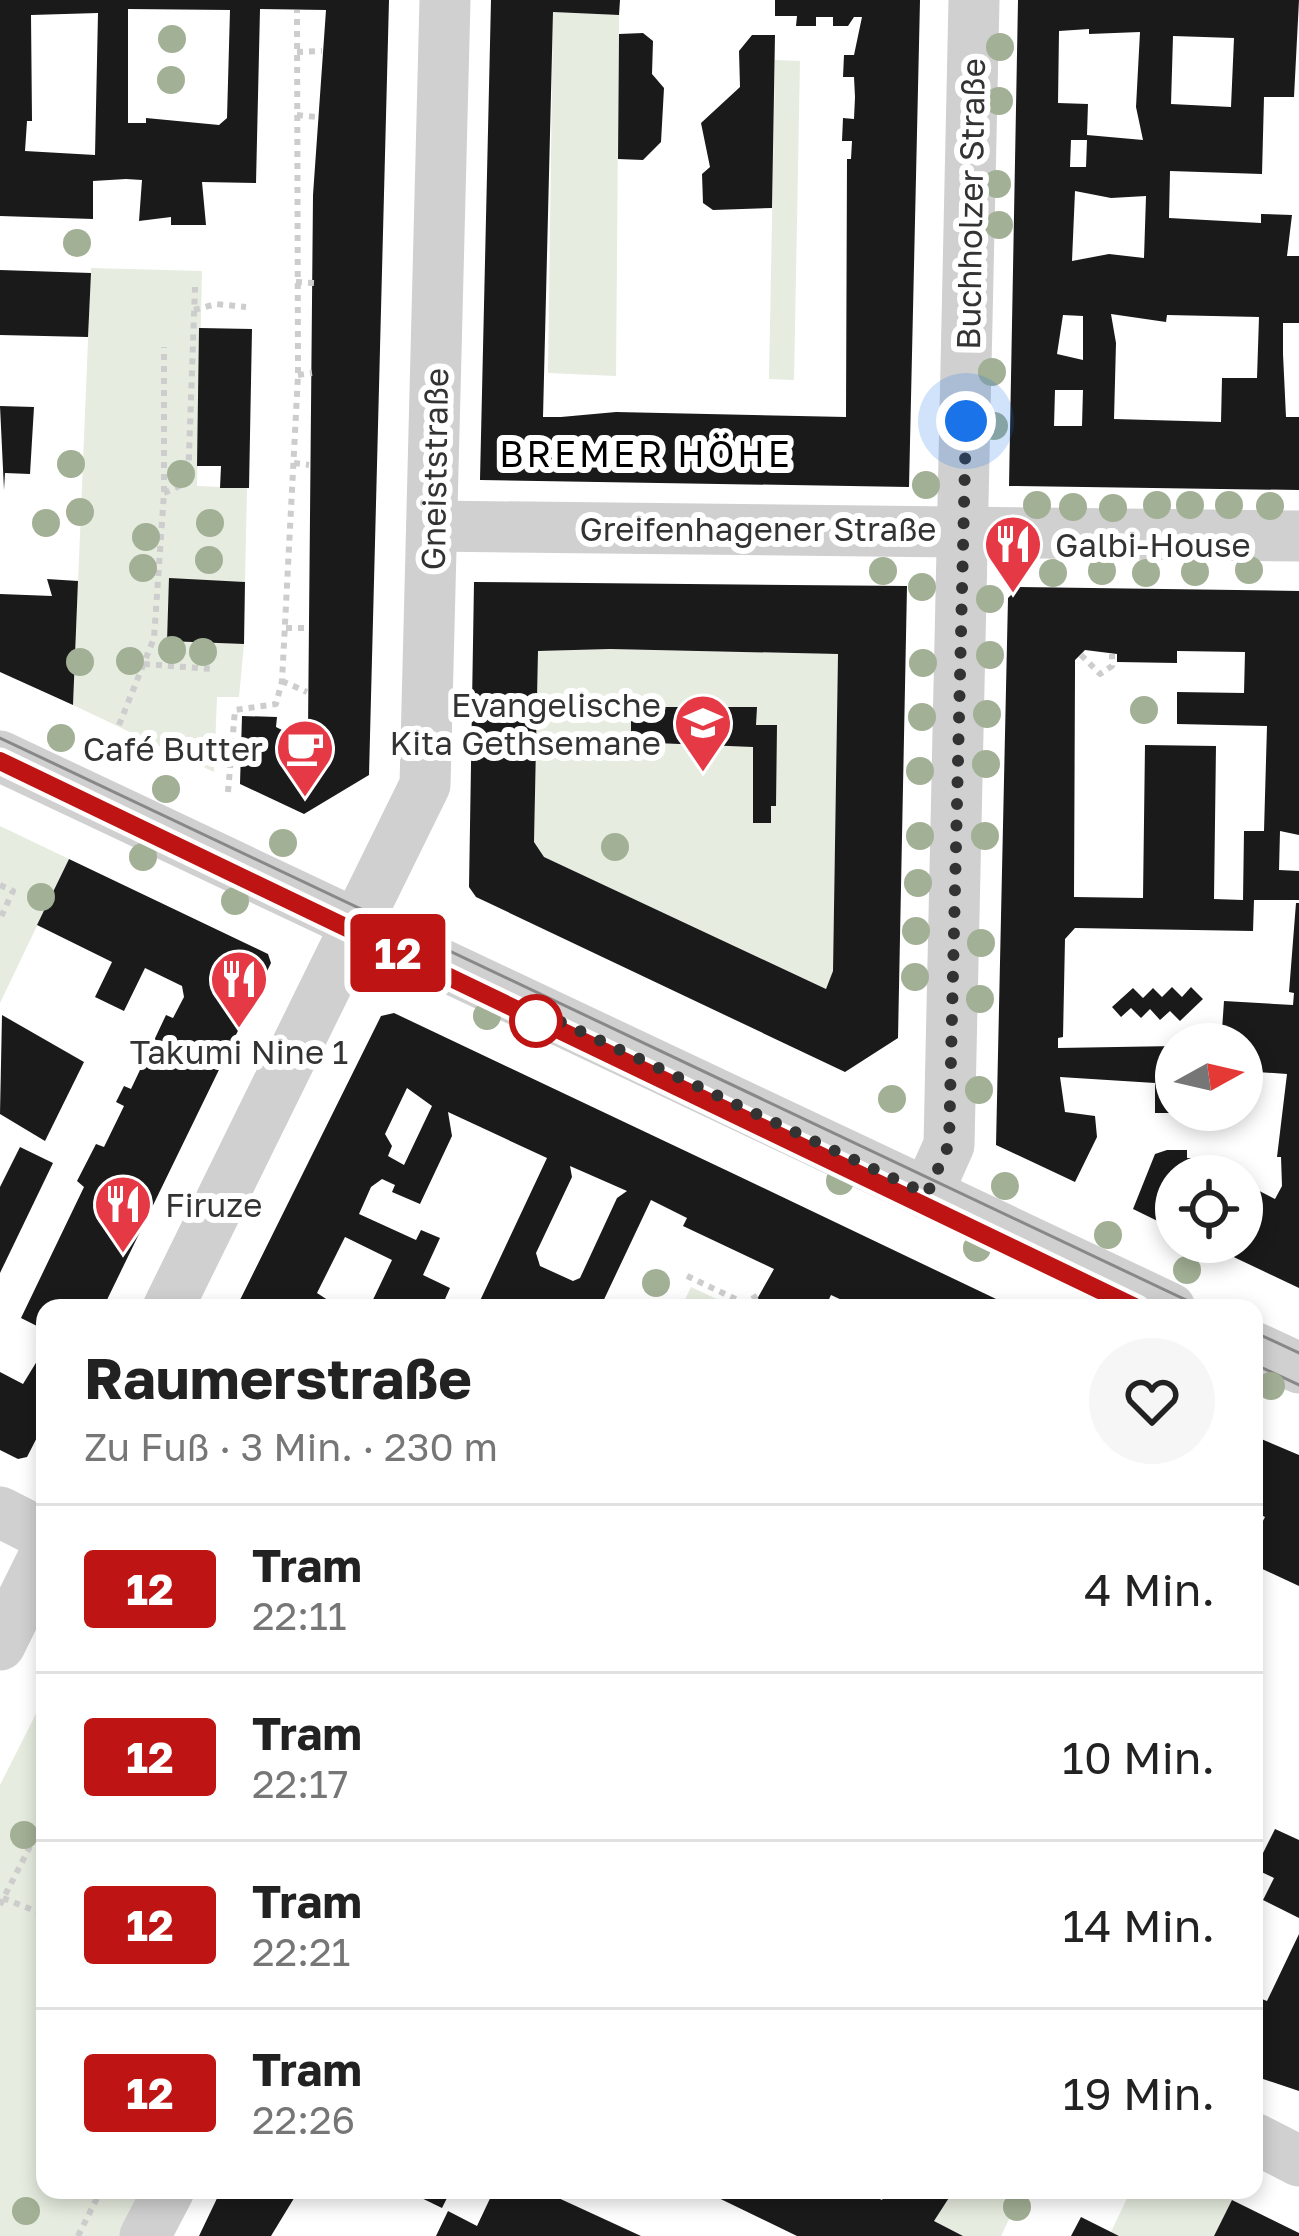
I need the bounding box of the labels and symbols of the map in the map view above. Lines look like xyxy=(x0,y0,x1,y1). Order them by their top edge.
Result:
street label: Buchholzer Straße xyxy=(948,58,992,350)
street label: Gneiststraße xyxy=(413,367,455,571)
your location xyxy=(936,391,996,451)
district label: BREMER HÖHE xyxy=(499,432,793,475)
street label: Greifenhagener Straße xyxy=(580,509,937,548)
restaurant icon: Galbi-House xyxy=(982,513,1044,595)
place label: Galbi-House xyxy=(1055,525,1251,564)
place label: Evangelische Kita Gethsemane xyxy=(389,685,661,762)
school or university icon: Evangelische Kita Gethsemane xyxy=(672,692,734,774)
cafe icon: Café Butter xyxy=(274,717,336,799)
place label: Café Butter xyxy=(83,729,263,768)
line badge: 12 xyxy=(344,914,452,992)
restaurant icon: Takumi Nine 1 xyxy=(208,948,270,1030)
unlabelled marker xyxy=(511,996,561,1046)
north arrow xyxy=(1155,1023,1263,1131)
place label: Takumi Nine 1 xyxy=(130,1032,348,1071)
restaurant icon: Firuze xyxy=(92,1173,154,1255)
place label: Firuze xyxy=(165,1185,262,1224)

